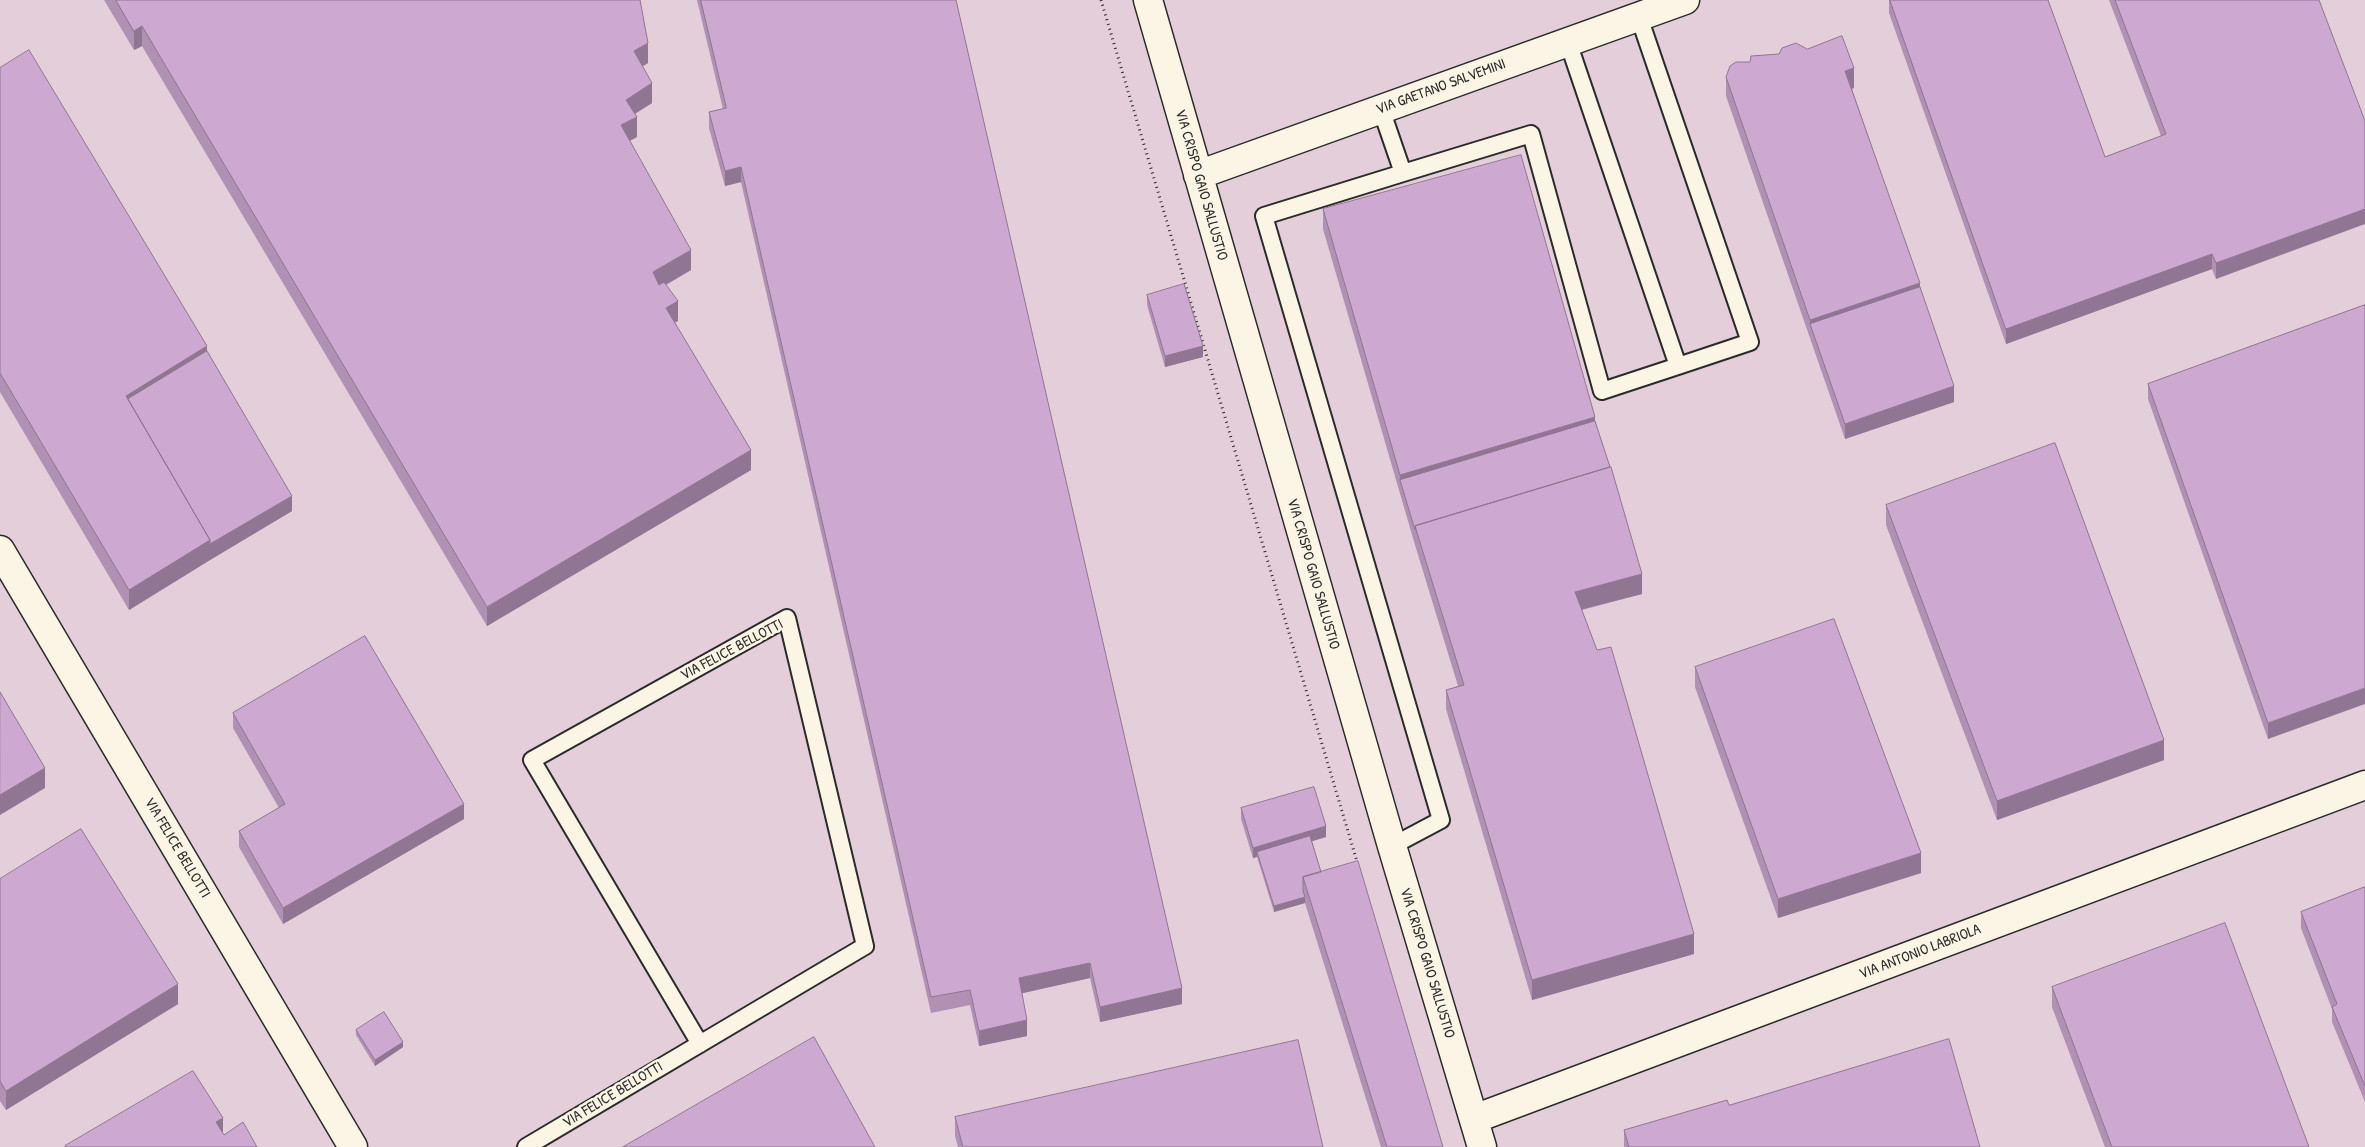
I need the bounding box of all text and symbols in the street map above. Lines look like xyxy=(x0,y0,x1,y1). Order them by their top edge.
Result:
street label: VIA GAETANO SALVEMINI xyxy=(1374,55,1508,119)
street label: VIA CRISPO GAIO SALLUSTIO xyxy=(1171,107,1231,263)
street label: VIA CRISPO GAIO SALLUSTIO xyxy=(1283,496,1343,652)
street label: VIA FELICE BELLOTTI xyxy=(678,615,786,685)
street label: VIA FELICE BELLOTTI xyxy=(140,795,214,901)
street label: VIA CRISPO GAIO SALLUSTIO xyxy=(1396,886,1458,1040)
street label: VIA ANTONIO LABRIOLA xyxy=(1857,921,1983,983)
street label: VIA FELICE BELLOTTI xyxy=(560,1058,666,1132)

